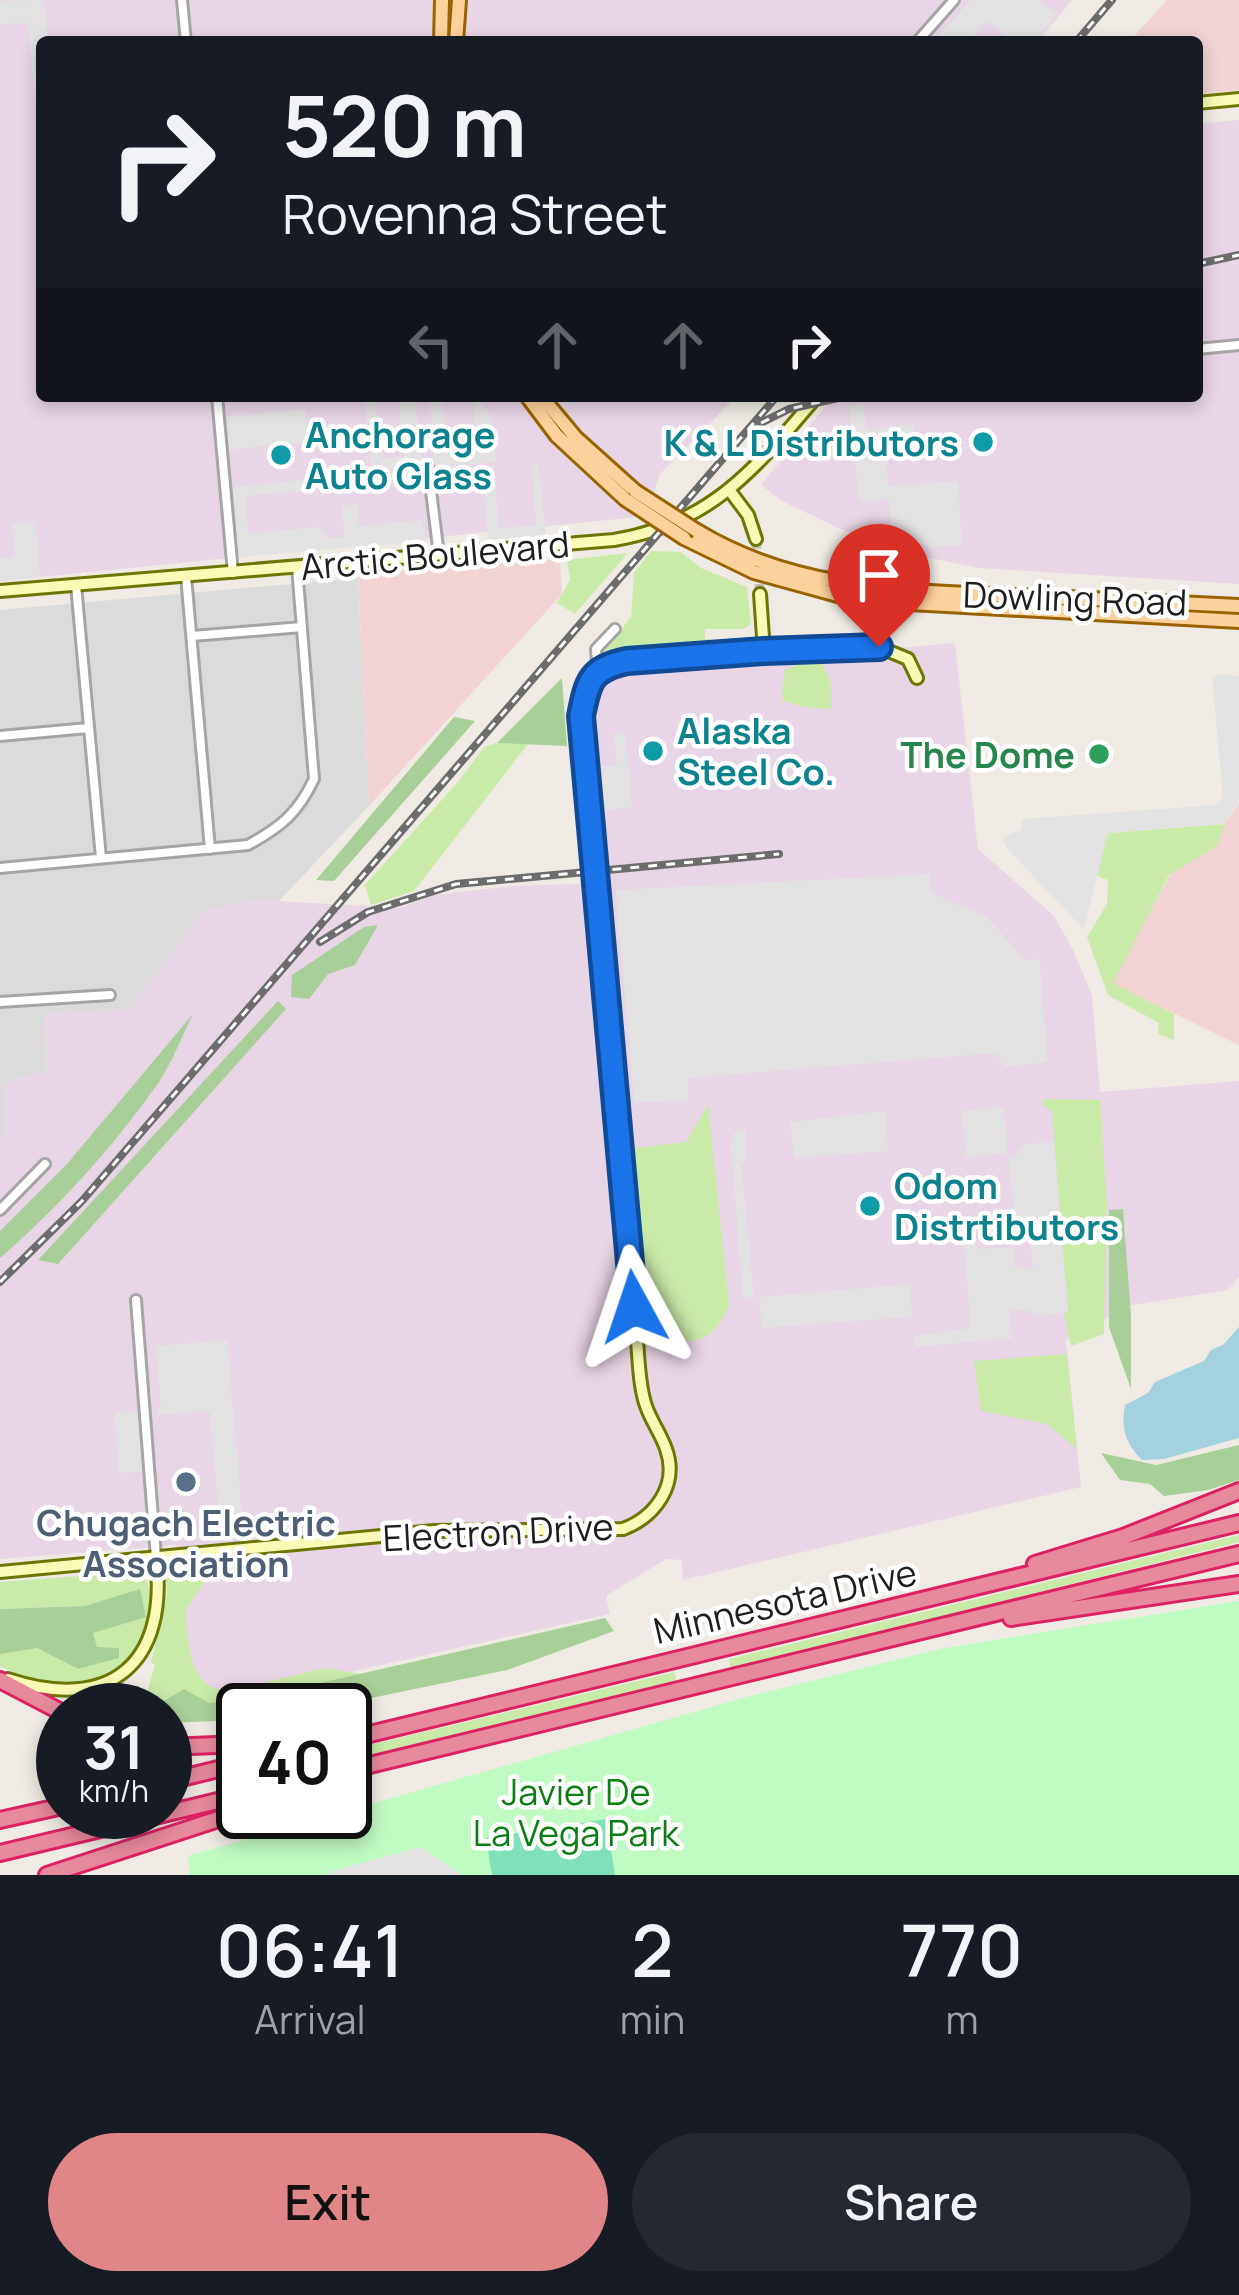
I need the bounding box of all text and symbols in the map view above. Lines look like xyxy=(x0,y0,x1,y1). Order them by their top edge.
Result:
text: 520 m xyxy=(282,67,527,182)
icon: right xyxy=(84,84,240,240)
text: Rovenna Street xyxy=(282,176,668,250)
icon: left xyxy=(398,312,464,378)
icon: ahead xyxy=(524,312,590,378)
icon: ahead xyxy=(650,312,716,378)
icon: right xyxy=(776,312,842,378)
place label: Anchorage Auto Glass xyxy=(305,410,495,500)
place label: K & L Distributors xyxy=(664,418,959,467)
marker: K & L Distributors xyxy=(970,429,996,455)
marker: Anchorage Auto Glass xyxy=(268,442,294,468)
street label: Arctic Boulevard xyxy=(298,519,572,591)
pin xyxy=(828,524,930,647)
icon: arrive xyxy=(846,542,912,608)
street label: Dowling Road xyxy=(962,570,1188,626)
place label: Alaska Steel Co. xyxy=(677,706,835,796)
place label: The Dome xyxy=(901,730,1075,779)
marker: Alaska Steel Co. xyxy=(640,738,666,764)
marker: The Dome xyxy=(1086,741,1112,767)
place label: Odom Distrtibutors xyxy=(894,1161,1119,1251)
marker: Odom Distrtibutors xyxy=(857,1193,883,1219)
position arrow xyxy=(571,1244,697,1370)
marker: Chugach Electric Association xyxy=(173,1469,199,1495)
place label: Chugach Electric Association xyxy=(36,1498,336,1588)
street label: Electron Drive xyxy=(381,1501,615,1563)
street label: Minnesota Drive xyxy=(649,1547,921,1655)
speed limit sign: 40 xyxy=(216,1683,372,1839)
text: 31 xyxy=(83,1705,145,1787)
park label: Javier De La Vega Park xyxy=(473,1767,680,1857)
text: km/h xyxy=(79,1770,149,1811)
text: 06:41 xyxy=(216,1900,404,1999)
text: 2 xyxy=(631,1900,674,1999)
text: 770 xyxy=(901,1900,1023,1999)
text: Arrival xyxy=(254,1992,366,2046)
text: min xyxy=(620,1992,685,2046)
text: m xyxy=(945,1992,979,2046)
button: Exit xyxy=(48,2133,608,2271)
button: Share xyxy=(632,2133,1191,2271)

